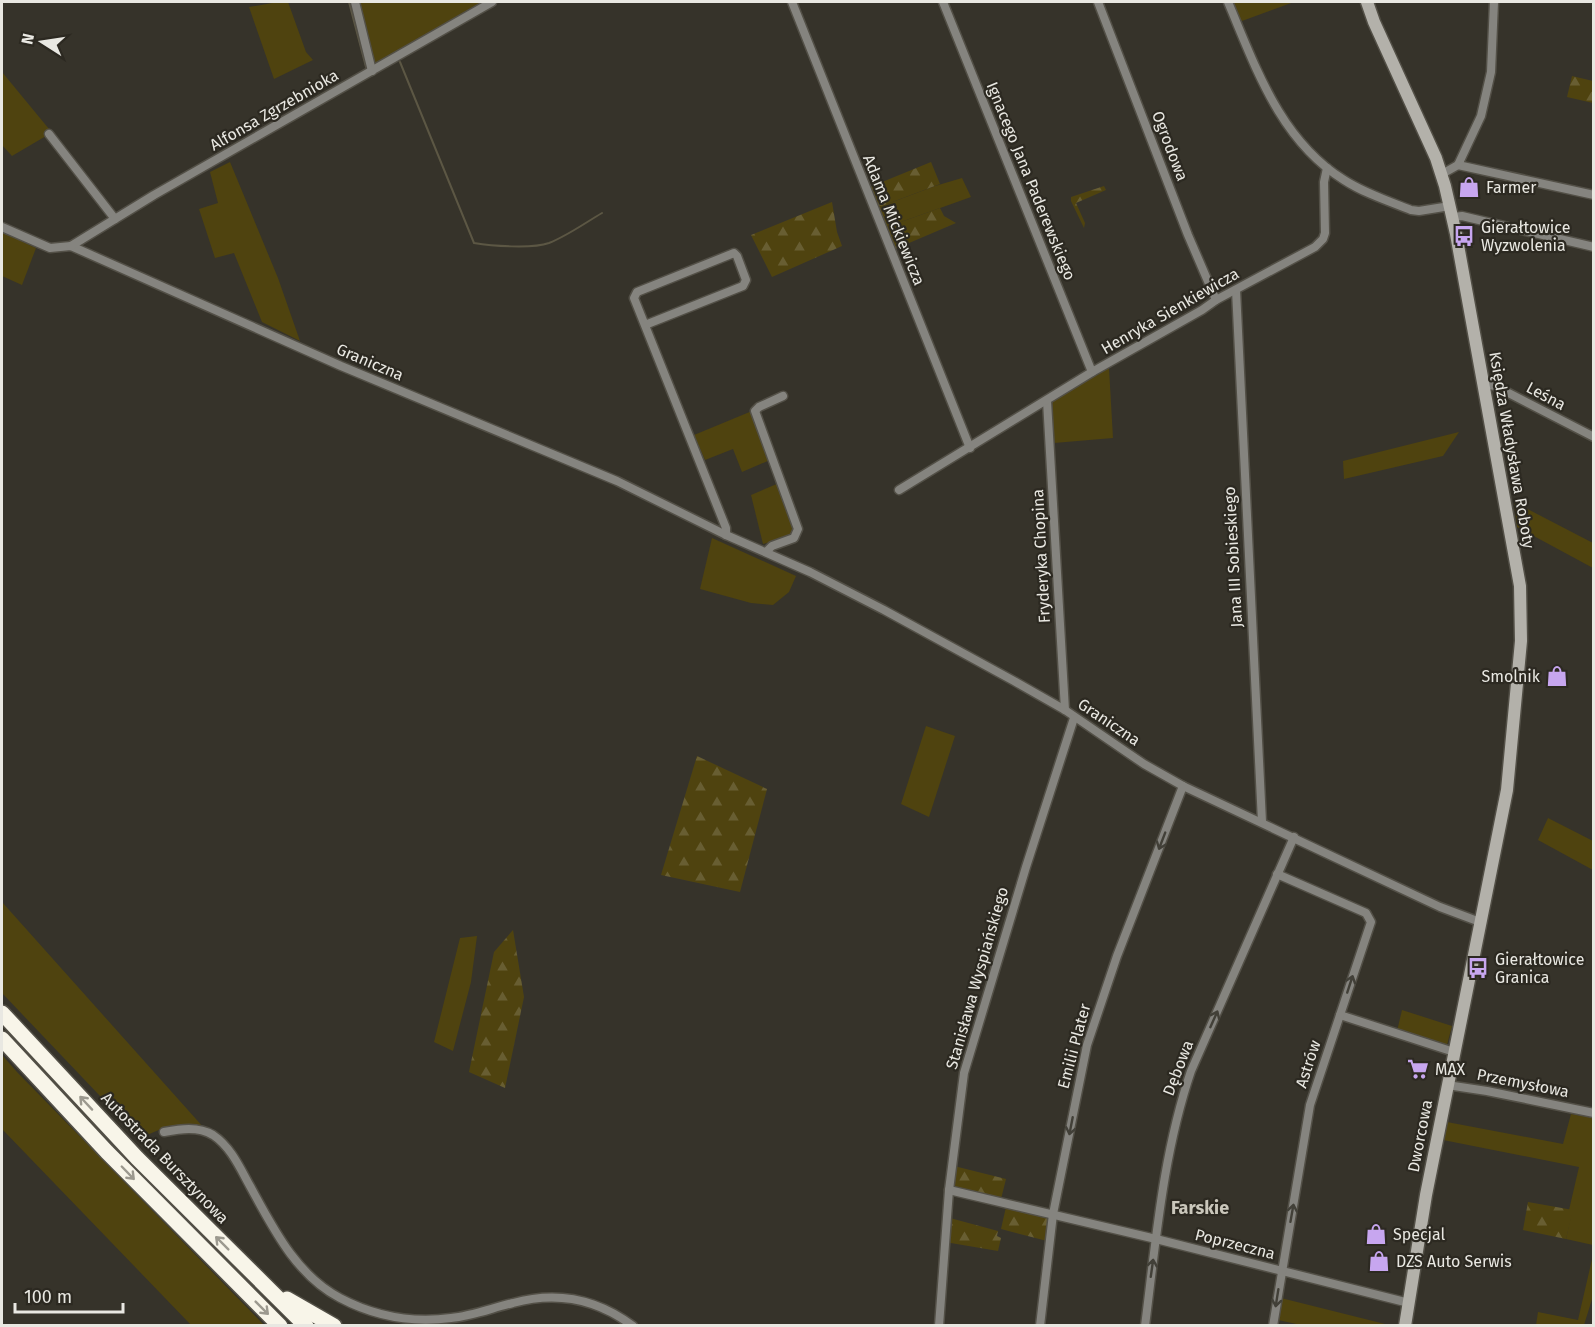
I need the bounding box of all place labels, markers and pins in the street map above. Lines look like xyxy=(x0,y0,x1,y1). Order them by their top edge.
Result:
shop icon: Farmer xyxy=(1457,175,1481,199)
place label: Farmer xyxy=(1486,178,1537,197)
place label: Gierałtowice Wyzwolenia xyxy=(1481,218,1570,255)
bus stop icon: Gierałtowice Wyzwolenia xyxy=(1452,224,1476,248)
shop icon: Smolnik xyxy=(1545,664,1569,688)
place label: Smolnik xyxy=(1481,667,1541,686)
place label: Gierałtowice Granica xyxy=(1495,950,1584,987)
bus stop icon: Gierałtowice Granica xyxy=(1466,956,1490,980)
supermarket icon: MAX xyxy=(1406,1057,1430,1081)
place label: MAX xyxy=(1435,1060,1466,1079)
shop icon: Specjal xyxy=(1364,1222,1388,1246)
place label: Specjal xyxy=(1393,1225,1446,1244)
shop icon: DZS Auto Serwis xyxy=(1367,1249,1391,1273)
place label: DZS Auto Serwis xyxy=(1396,1252,1512,1271)

